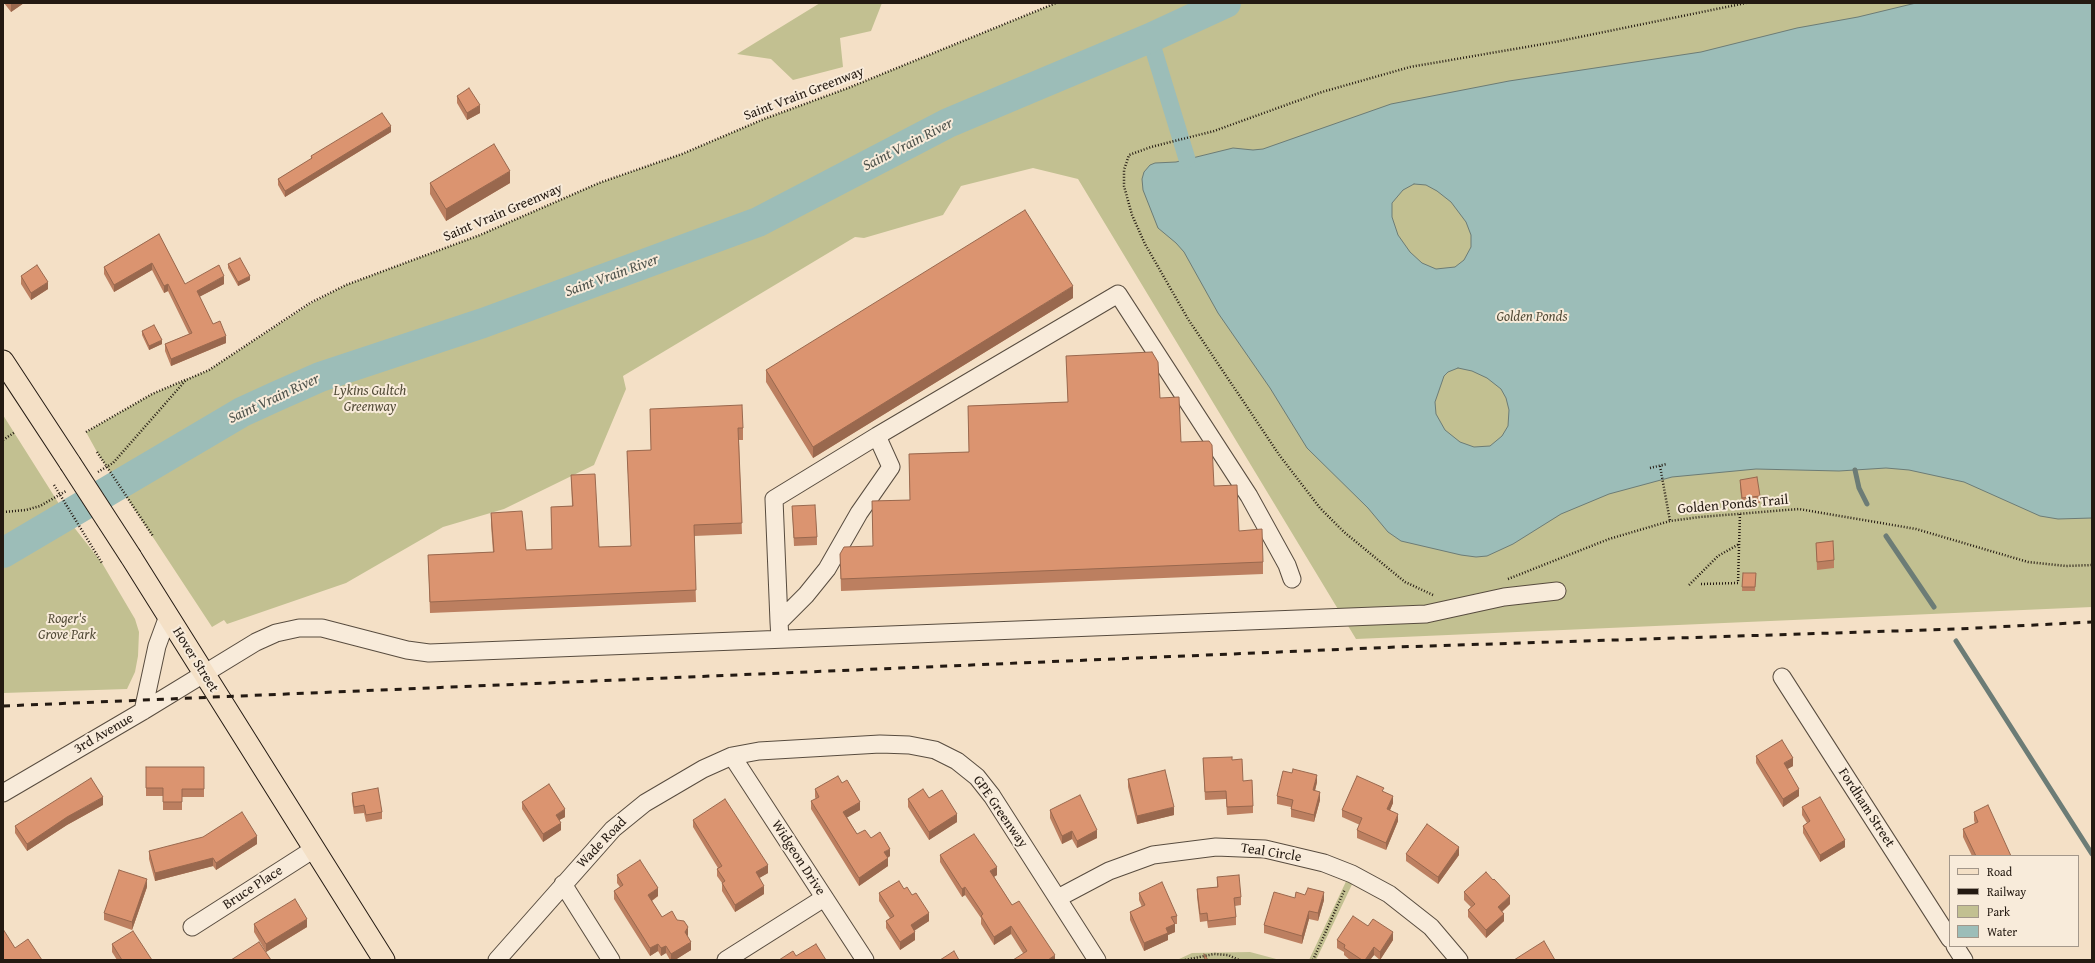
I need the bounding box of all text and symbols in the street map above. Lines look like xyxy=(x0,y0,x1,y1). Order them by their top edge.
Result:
street label: Saint Vrain Greenway xyxy=(741,63,867,125)
water label: Saint Vrain River xyxy=(860,115,956,175)
street label: Saint Vrain Greenway xyxy=(441,180,565,246)
water label: Saint Vrain River xyxy=(563,251,661,301)
park label: Golden Ponds xyxy=(1497,309,1567,325)
water label: Saint Vrain River xyxy=(226,370,322,428)
park label: Lykins Gultch Greenway xyxy=(334,383,406,416)
street label: Golden Ponds Trail xyxy=(1677,492,1789,518)
park label: Roger's Grove Park xyxy=(38,611,96,644)
street label: Hover Street xyxy=(168,624,222,696)
street label: 3rd Avenue xyxy=(71,710,137,758)
street label: Fordham Street xyxy=(1834,765,1898,851)
street label: GPE Greenway xyxy=(969,773,1031,851)
street label: Wade Road xyxy=(574,814,630,872)
street label: Widgeon Drive xyxy=(767,817,829,899)
street label: Teal Circle xyxy=(1240,840,1302,866)
legend xyxy=(1949,855,2079,947)
street label: Bruce Place xyxy=(220,862,286,914)
text: Road xyxy=(1987,863,2012,880)
text: Railway xyxy=(1987,883,2026,900)
text: Park xyxy=(1987,903,2010,920)
text: Water xyxy=(1987,923,2017,940)

